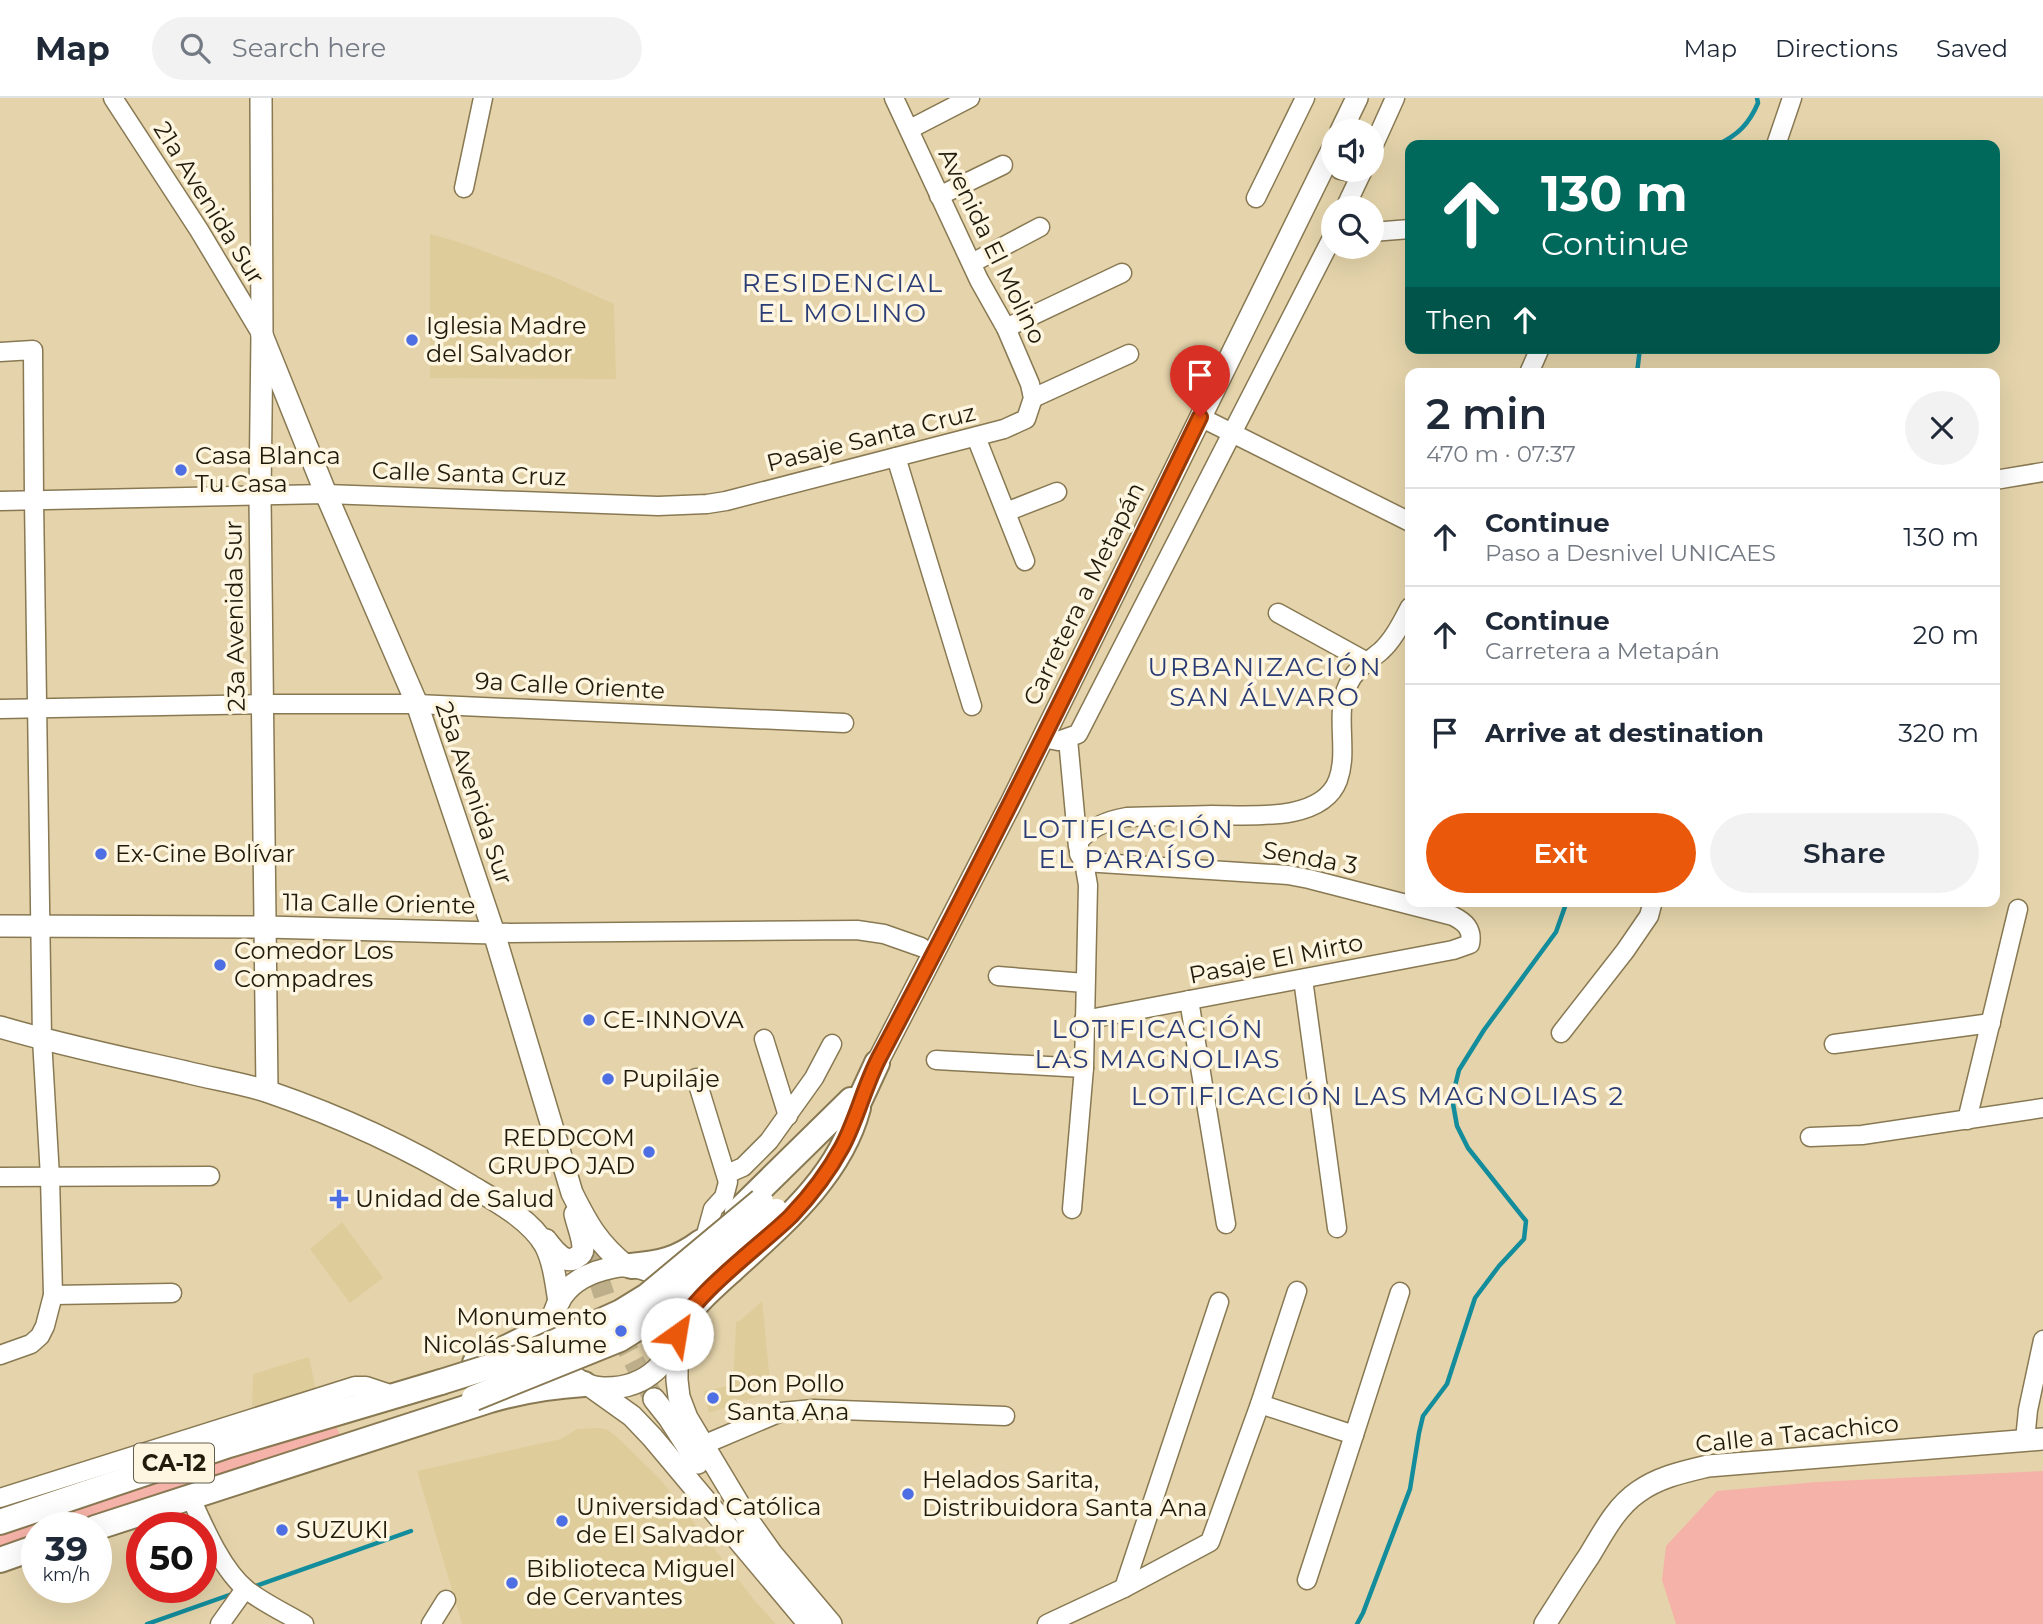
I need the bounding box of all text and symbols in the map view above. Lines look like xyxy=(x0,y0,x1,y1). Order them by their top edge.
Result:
search box xyxy=(152,17,642,80)
text: Map xyxy=(35,28,110,68)
icon: search xyxy=(176,29,214,67)
text: Search here xyxy=(232,32,386,64)
text: Map xyxy=(1684,34,1737,63)
text: Directions xyxy=(1775,34,1898,63)
text: Saved xyxy=(1936,34,2008,63)
street label: 21a Avenida Sur xyxy=(148,116,271,289)
map controls xyxy=(1321,119,1384,259)
button: sound xyxy=(1321,119,1384,182)
street label: Avenida El Molino xyxy=(932,143,1052,348)
text: 130 m xyxy=(1541,164,1688,223)
icon: ahead xyxy=(1426,168,1517,259)
button: search xyxy=(1321,196,1384,259)
text: Continue xyxy=(1541,224,1689,263)
district label: RESIDENCIAL EL MOLINO xyxy=(742,267,944,329)
icon: ahead xyxy=(1506,301,1544,339)
text: Then xyxy=(1426,304,1492,336)
place label: Iglesia Madre del Salvador xyxy=(426,311,586,368)
marker: Iglesia Madre del Salvador xyxy=(404,332,420,348)
pin xyxy=(1170,345,1230,417)
icon: arrive xyxy=(1181,356,1219,394)
text: 2 min xyxy=(1426,388,1547,440)
button: close xyxy=(1905,391,1979,465)
street label: Pasaje Santa Cruz xyxy=(763,398,978,477)
text: 470 m · 07:37 xyxy=(1426,440,1576,468)
place label: Casa Blanca Tu Casa xyxy=(195,441,341,498)
street label: Calle Santa Cruz xyxy=(371,456,567,491)
marker: Casa Blanca Tu Casa xyxy=(173,462,189,478)
street label: Carretera a Metapán xyxy=(1017,477,1150,710)
text: Continue xyxy=(1485,507,1610,539)
icon: ahead xyxy=(1426,518,1464,556)
street label: 23a Avenida Sur xyxy=(218,520,251,712)
text: 130 m xyxy=(1903,521,1979,553)
text: Paso a Desnivel UNICAES xyxy=(1485,539,1776,567)
text: Continue xyxy=(1485,605,1610,637)
icon: ahead xyxy=(1426,616,1464,654)
text: 20 m xyxy=(1913,619,1979,651)
text: Carretera a Metapán xyxy=(1485,637,1720,665)
district label: URBANIZACIÓN SAN ÁLVARO xyxy=(1147,651,1383,713)
street label: 9a Calle Oriente xyxy=(474,666,666,705)
street label: 25a Avenida Sur xyxy=(430,698,519,888)
icon: arrive xyxy=(1426,714,1464,752)
text: Arrive at destination xyxy=(1485,717,1764,749)
text: 320 m xyxy=(1898,717,1979,749)
district label: LOTIFICACIÓN EL PARAÍSO xyxy=(1021,813,1235,875)
button: Exit xyxy=(1426,813,1696,893)
button: Share xyxy=(1710,813,1979,893)
street label: Senda 3 xyxy=(1260,835,1360,880)
place label: Ex-Cine Bolívar xyxy=(115,839,295,868)
marker: Ex-Cine Bolívar xyxy=(93,846,109,862)
street label: 11a Calle Oriente xyxy=(282,887,476,920)
street label: Pasaje El Mirto xyxy=(1186,927,1365,990)
place label: Comedor Los Compadres xyxy=(234,936,393,993)
marker: Comedor Los Compadres xyxy=(212,957,228,973)
place label: CE-INNOVA xyxy=(603,1005,745,1034)
marker: CE-INNOVA xyxy=(581,1012,597,1028)
district label: LOTIFICACIÓN LAS MAGNOLIAS xyxy=(1035,1013,1281,1075)
place label: Pupilaje xyxy=(622,1064,720,1093)
marker: Pupilaje xyxy=(600,1071,616,1087)
district label: LOTIFICACIÓN LAS MAGNOLIAS 2 xyxy=(1131,1080,1625,1112)
place label: REDDCOM GRUPO JAD xyxy=(488,1123,635,1180)
marker: REDDCOM GRUPO JAD xyxy=(641,1144,657,1160)
place label: Unidad de Salud xyxy=(355,1184,555,1213)
marker: Unidad de Salud xyxy=(329,1189,349,1209)
position arrow xyxy=(640,1297,714,1371)
place label: Monumento Nicolás Salume xyxy=(423,1302,607,1359)
marker: Monumento Nicolás Salume xyxy=(613,1323,629,1339)
place label: Don Pollo Santa Ana xyxy=(727,1369,849,1426)
marker: Don Pollo Santa Ana xyxy=(705,1390,721,1406)
street label: Calle a Tacachico xyxy=(1694,1408,1900,1459)
road number: CA-12 xyxy=(134,1444,214,1482)
place label: Helados Sarita, Distribuidora Santa Ana xyxy=(922,1465,1207,1522)
marker: Helados Sarita, Distribuidora Santa Ana xyxy=(900,1486,916,1502)
place label: Universidad Católica de El Salvador xyxy=(576,1492,821,1549)
speed limit sign: 50 xyxy=(126,1512,217,1603)
marker: Universidad Católica de El Salvador xyxy=(554,1513,570,1529)
place label: SUZUKI xyxy=(296,1515,389,1544)
marker: SUZUKI xyxy=(274,1522,290,1538)
text: 39 xyxy=(45,1527,88,1570)
place label: Biblioteca Miguel de Cervantes xyxy=(526,1554,735,1611)
text: km/h xyxy=(42,1564,91,1586)
marker: Biblioteca Miguel de Cervantes xyxy=(504,1575,520,1591)

